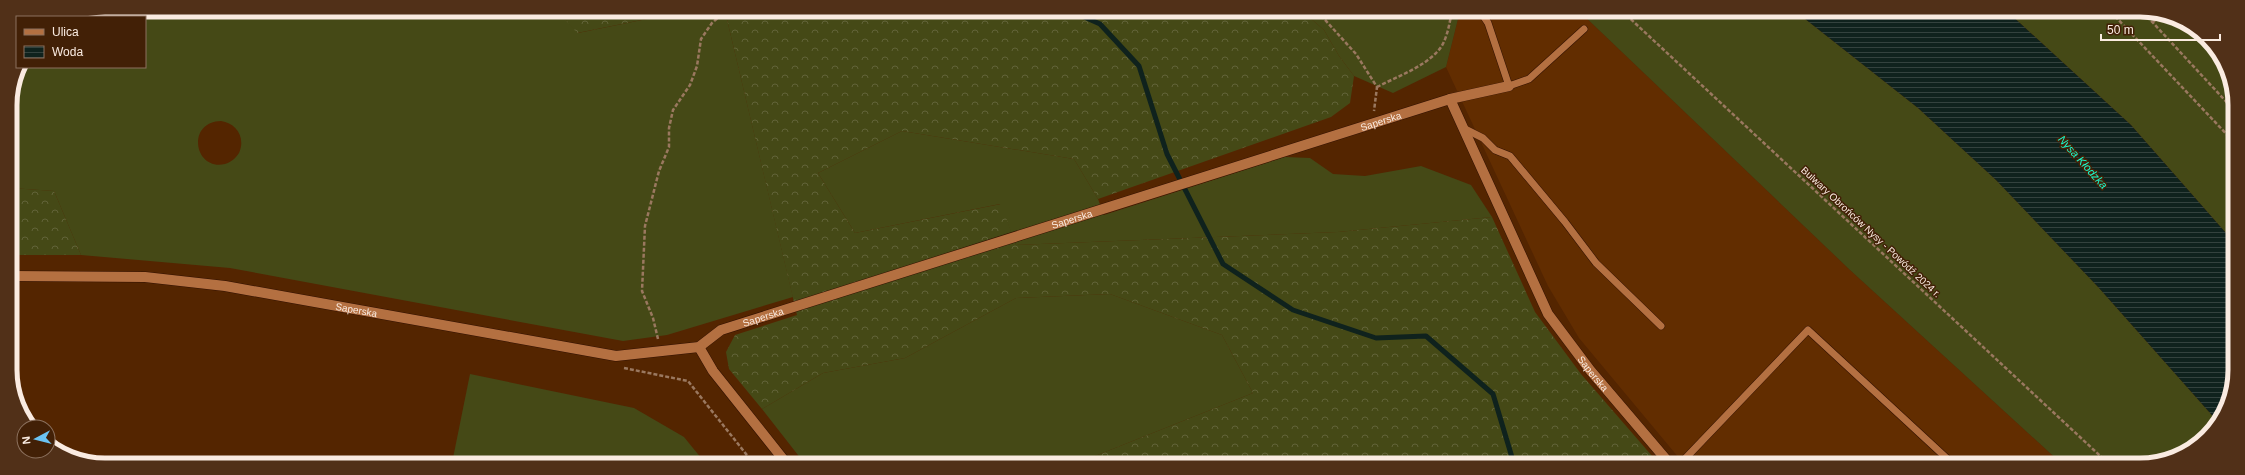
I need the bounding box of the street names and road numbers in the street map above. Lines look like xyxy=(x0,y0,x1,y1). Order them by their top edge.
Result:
street label: Saperska xyxy=(1359,109,1403,133)
street label: Bulwary Obrońców Nysy - Powódź 2024 r. xyxy=(1799,164,1943,300)
street label: Saperska xyxy=(1050,207,1094,230)
street label: Saperska xyxy=(335,300,379,319)
street label: Saperska xyxy=(741,305,785,328)
street label: Saperska xyxy=(1576,354,1611,394)

